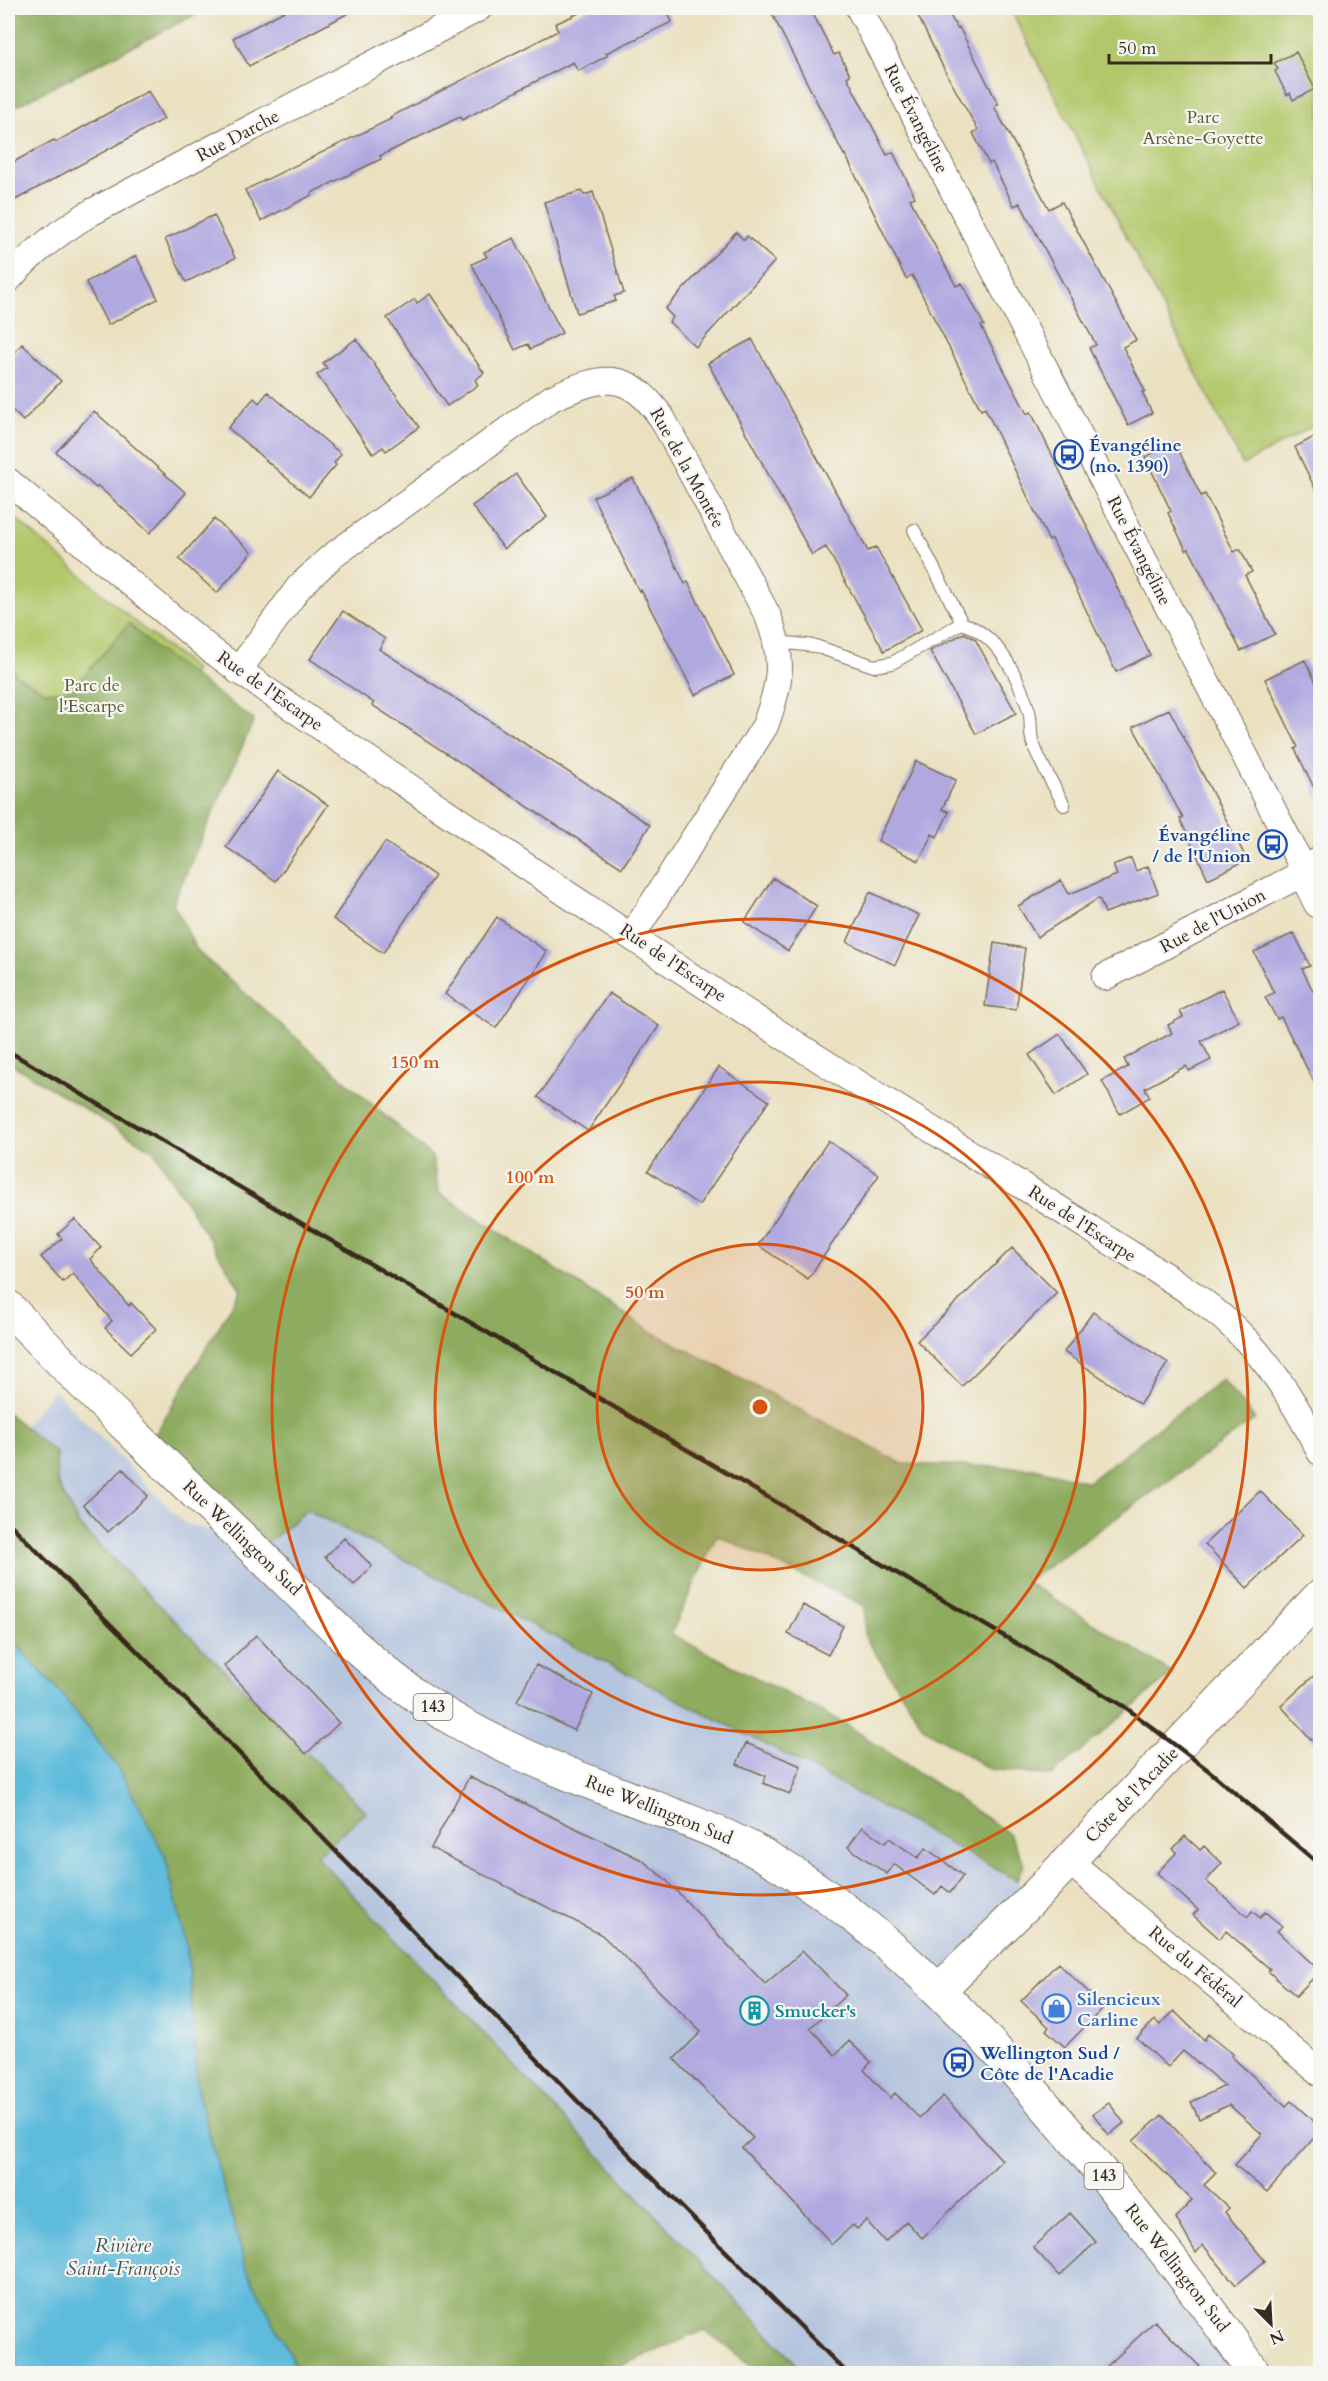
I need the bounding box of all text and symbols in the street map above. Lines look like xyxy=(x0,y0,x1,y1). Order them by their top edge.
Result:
scale bar xyxy=(1109,27,1271,65)
text: 50 m xyxy=(1118,36,1157,61)
street label: Rue Évangéline xyxy=(878,60,954,178)
street label: Rue Darche xyxy=(192,104,284,168)
park label: Parc Arsène-Goyette xyxy=(1142,105,1264,151)
street label: Rue de la Montée xyxy=(644,403,730,533)
place label: Évangéline (no. 1390) xyxy=(1089,433,1182,479)
bus stop icon: Évangéline (no. 1390) xyxy=(1052,439,1084,471)
street label: Rue Évangéline xyxy=(1101,492,1177,610)
street label: Rue de l'Escarpe xyxy=(212,645,328,737)
park label: Parc de l'Escarpe xyxy=(59,673,125,719)
place label: Évangéline / de l'Union xyxy=(1153,823,1251,869)
bus stop icon: Évangéline / de l'Union xyxy=(1256,829,1288,861)
street label: Rue de l'Union xyxy=(1156,882,1271,959)
street label: Rue de l'Escarpe xyxy=(615,918,731,1008)
text: 150 m xyxy=(390,1050,440,1075)
text: 100 m xyxy=(505,1165,555,1190)
street label: Rue de l'Escarpe xyxy=(1023,1180,1141,1268)
text: 50 m xyxy=(625,1280,665,1305)
centre of rings xyxy=(750,1397,770,1417)
street label: Rue Wellington Sud xyxy=(177,1475,307,1602)
road number: 143 xyxy=(414,1694,452,1720)
street label: Côte de l'Acadie xyxy=(1080,1741,1184,1849)
street label: Rue Wellington Sud xyxy=(582,1769,737,1851)
street label: Rue du Fédéral xyxy=(1143,1921,1247,2014)
place label: Silencieux Carline xyxy=(1077,1987,1161,2033)
shop icon: Silencieux Carline xyxy=(1040,1993,1072,2025)
building icon: Smucker's xyxy=(738,1995,770,2027)
place label: Smucker's xyxy=(775,1999,856,2024)
place label: Wellington Sud / Côte de l'Acadie xyxy=(979,2041,1120,2087)
bus stop icon: Wellington Sud / Côte de l'Acadie xyxy=(943,2047,975,2079)
road number: 143 xyxy=(1084,2163,1124,2189)
street label: Rue Wellington Sud xyxy=(1119,2198,1235,2338)
water label: Rivière Saint-François xyxy=(66,2232,180,2282)
north arrow xyxy=(1241,2294,1301,2354)
text: N xyxy=(1266,2324,1288,2350)

